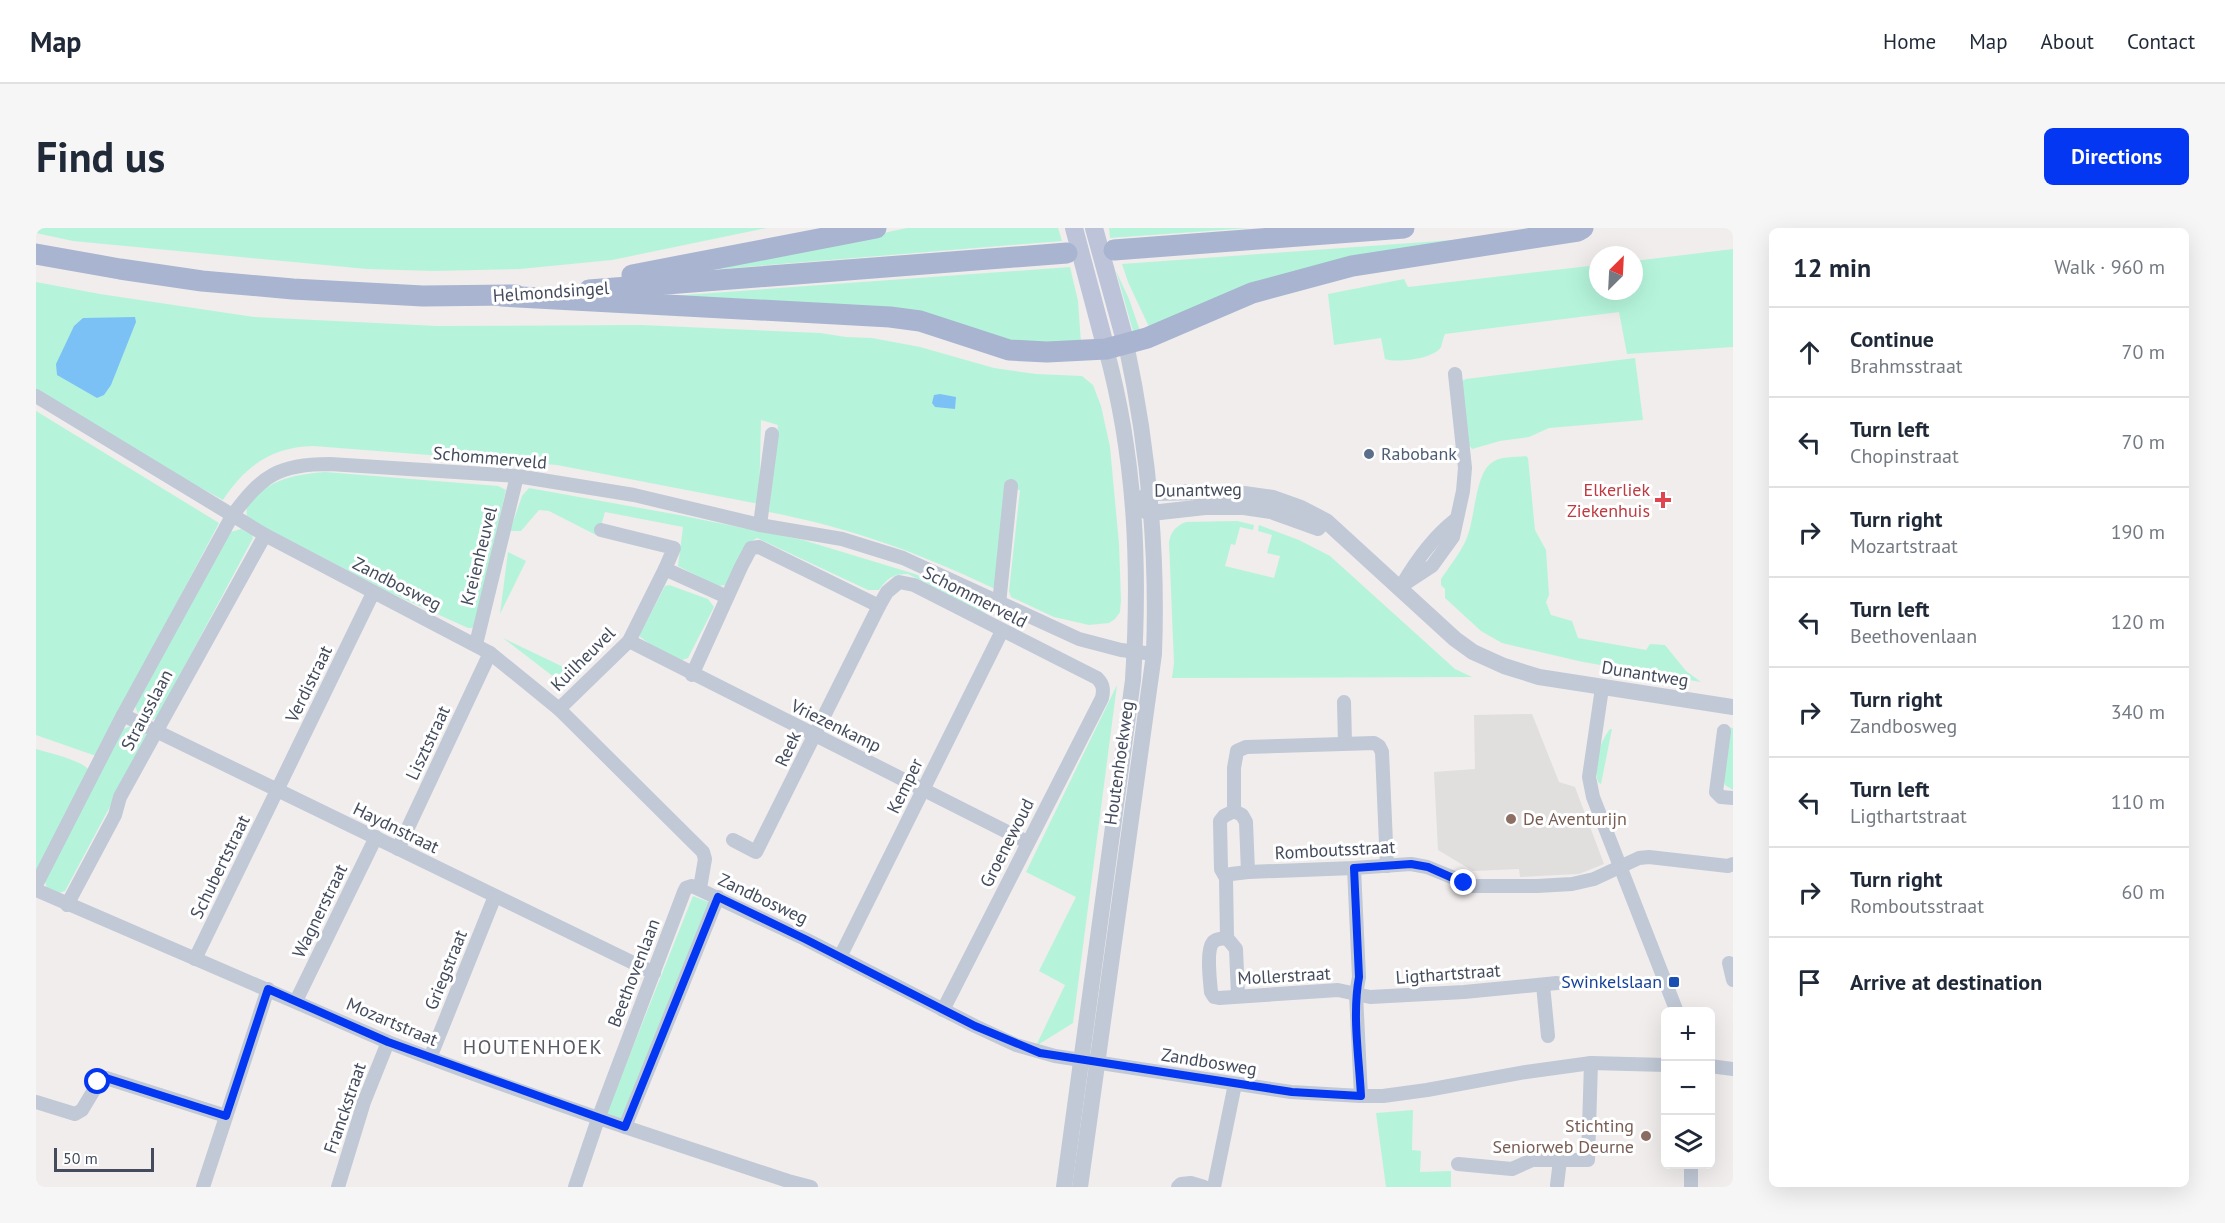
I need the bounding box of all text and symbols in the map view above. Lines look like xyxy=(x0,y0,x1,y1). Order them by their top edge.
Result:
text: Map xyxy=(30,23,81,60)
text: Home xyxy=(1883,28,1936,55)
text: Map xyxy=(1969,28,2008,55)
text: About xyxy=(2041,28,2094,55)
text: Contact xyxy=(2127,28,2195,55)
button: Directions xyxy=(2044,128,2189,185)
text: Find us xyxy=(36,129,165,184)
north arrow xyxy=(1589,246,1643,300)
text: 12 min xyxy=(1793,251,1871,284)
text: Walk · 960 m xyxy=(2054,254,2165,280)
street label: Helmondsingel xyxy=(492,276,611,307)
text: Continue xyxy=(1850,325,1934,353)
icon: ahead xyxy=(1793,336,1826,369)
text: 70 m xyxy=(2122,339,2165,365)
text: Brahmsstraat xyxy=(1850,353,1963,379)
text: Turn left xyxy=(1850,415,1930,443)
icon: left xyxy=(1793,426,1826,459)
text: 70 m xyxy=(2122,429,2165,455)
street label: Schommerveld xyxy=(432,441,548,474)
place label: Rabobank xyxy=(1381,442,1457,465)
text: Chopinstraat xyxy=(1850,443,1959,469)
marker: Rabobank xyxy=(1362,447,1376,461)
street label: Dunantweg xyxy=(1154,477,1242,502)
place label: Elkerliek Ziekenhuis xyxy=(1567,478,1650,522)
marker: Elkerliek Ziekenhuis xyxy=(1654,491,1672,509)
street label: Kreienheuvel xyxy=(455,503,502,608)
text: Turn right xyxy=(1850,505,1942,533)
icon: right xyxy=(1793,516,1826,549)
text: 190 m xyxy=(2111,519,2165,545)
text: Mozartstraat xyxy=(1850,533,1958,559)
street label: Zandbosweg xyxy=(349,551,445,616)
street label: Schommerveld xyxy=(919,560,1031,633)
text: Turn left xyxy=(1850,595,1930,623)
icon: left xyxy=(1793,606,1826,639)
text: 120 m xyxy=(2111,609,2165,635)
street label: Kuilheuvel xyxy=(546,621,620,696)
text: Beethovenlaan xyxy=(1850,623,1977,649)
street label: Verdistraat xyxy=(280,642,337,727)
street label: Dunantweg xyxy=(1600,655,1690,692)
street label: Strausslaan xyxy=(116,665,177,754)
text: Turn right xyxy=(1850,685,1942,713)
street label: Vriezenkamp xyxy=(786,693,885,757)
icon: right xyxy=(1793,696,1826,729)
street label: Houtenhoekweg xyxy=(1098,699,1139,827)
text: 340 m xyxy=(2111,699,2165,725)
street label: Lisztstraat xyxy=(400,702,455,784)
text: Zandbosweg xyxy=(1850,713,1957,739)
street label: Reek xyxy=(769,727,806,770)
street label: Kemper xyxy=(881,754,928,817)
text: Turn left xyxy=(1850,775,1930,803)
icon: left xyxy=(1793,786,1826,819)
text: 110 m xyxy=(2111,789,2165,815)
street label: Groenewoud xyxy=(974,794,1039,891)
street label: Haydnstraat xyxy=(350,797,443,858)
text: Ligthartstraat xyxy=(1850,803,1967,829)
place label: De Aventurijn xyxy=(1523,807,1627,830)
street label: Schubertstraat xyxy=(185,811,255,922)
marker: De Aventurijn xyxy=(1504,812,1518,826)
street label: Romboutsstraat xyxy=(1274,835,1396,864)
street label: Wagnerstraat xyxy=(287,860,352,961)
text: Turn right xyxy=(1850,865,1942,893)
street label: Zandbosweg xyxy=(715,868,812,929)
route end xyxy=(1450,869,1476,895)
icon: right xyxy=(1793,876,1826,909)
text: 60 m xyxy=(2122,879,2165,905)
text: Romboutsstraat xyxy=(1850,893,1984,919)
street label: Beethovenlaan xyxy=(602,915,665,1030)
street label: Griegstraat xyxy=(419,926,472,1013)
street label: Ligthartstraat xyxy=(1395,958,1501,989)
street label: Mollerstraat xyxy=(1237,962,1331,989)
icon: arrive xyxy=(1793,966,1826,999)
text: Arrive at destination xyxy=(1850,968,2042,996)
place label: Swinkelslaan xyxy=(1561,970,1662,993)
marker: Swinkelslaan xyxy=(1667,975,1681,989)
street label: Mozartstraat xyxy=(343,992,441,1051)
map controls xyxy=(1661,1007,1715,1169)
button: + xyxy=(1661,1007,1715,1061)
district label: HOUTENHOEK xyxy=(463,1034,603,1060)
street label: Zandbosweg xyxy=(1160,1043,1259,1080)
street label: Franckstraat xyxy=(318,1059,371,1156)
button: − xyxy=(1661,1061,1715,1115)
route start xyxy=(84,1068,110,1094)
place label: Stichting Seniorweb Deurne xyxy=(1492,1114,1634,1158)
button: layers xyxy=(1661,1115,1715,1169)
marker: Stichting Seniorweb Deurne xyxy=(1639,1129,1653,1143)
scale bar xyxy=(54,1145,154,1172)
text: 50 m xyxy=(63,1148,98,1168)

